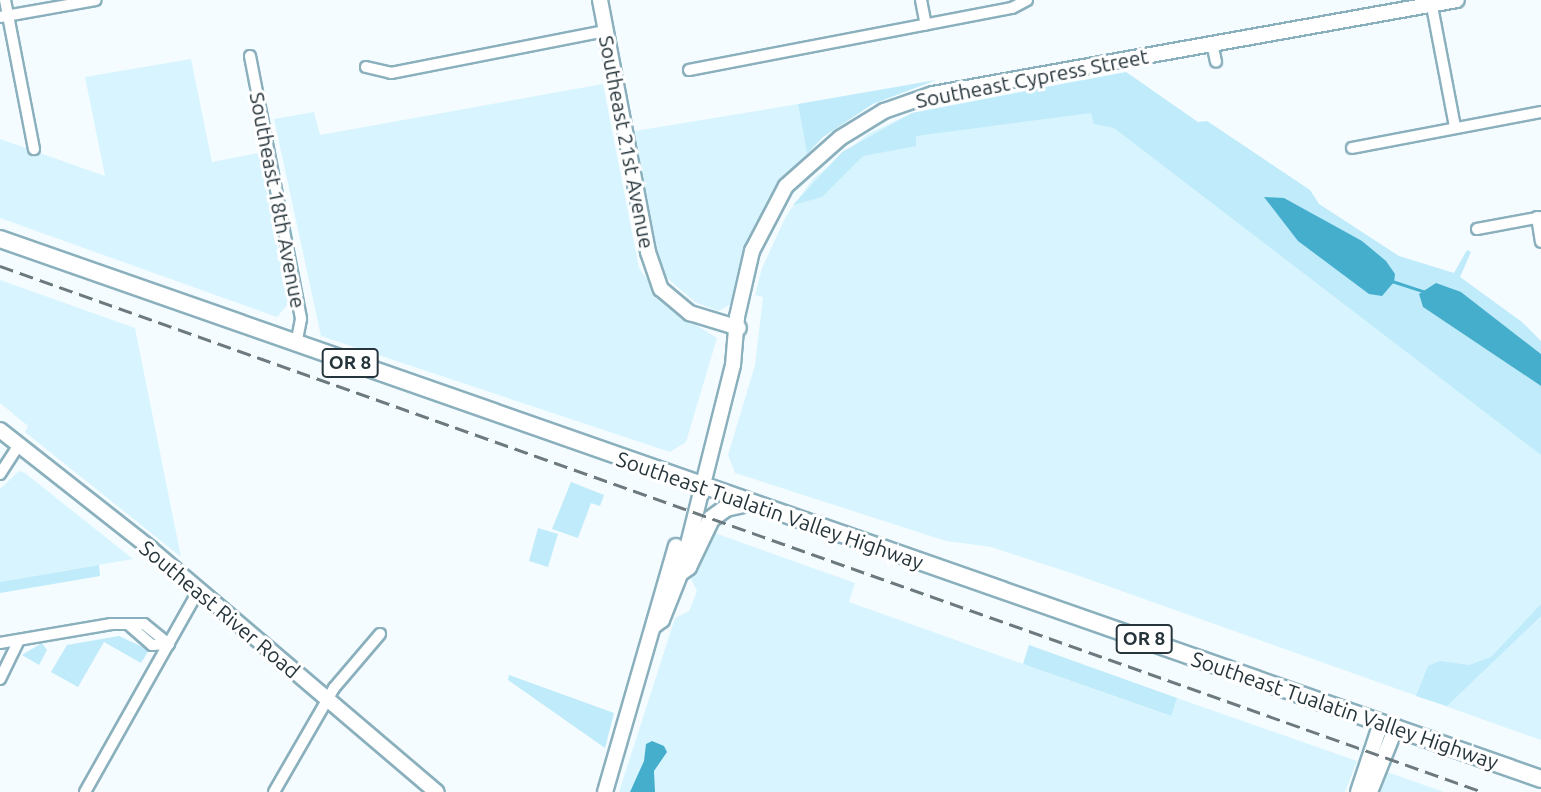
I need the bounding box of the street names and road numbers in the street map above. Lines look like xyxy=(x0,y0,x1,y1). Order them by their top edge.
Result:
street label: Southeast 21st Avenue xyxy=(594,33,660,251)
street label: Southeast Cypress Street xyxy=(913,43,1151,113)
street label: Southeast 18th Avenue xyxy=(245,90,311,310)
road number: OR 8 xyxy=(320,348,380,378)
street label: Southeast Tualatin Valley Highway xyxy=(613,446,927,574)
street label: Southeast River Road xyxy=(135,535,305,683)
road number: OR 8 xyxy=(1114,624,1174,654)
street label: Southeast Tualatin Valley Highway xyxy=(1188,646,1502,774)

